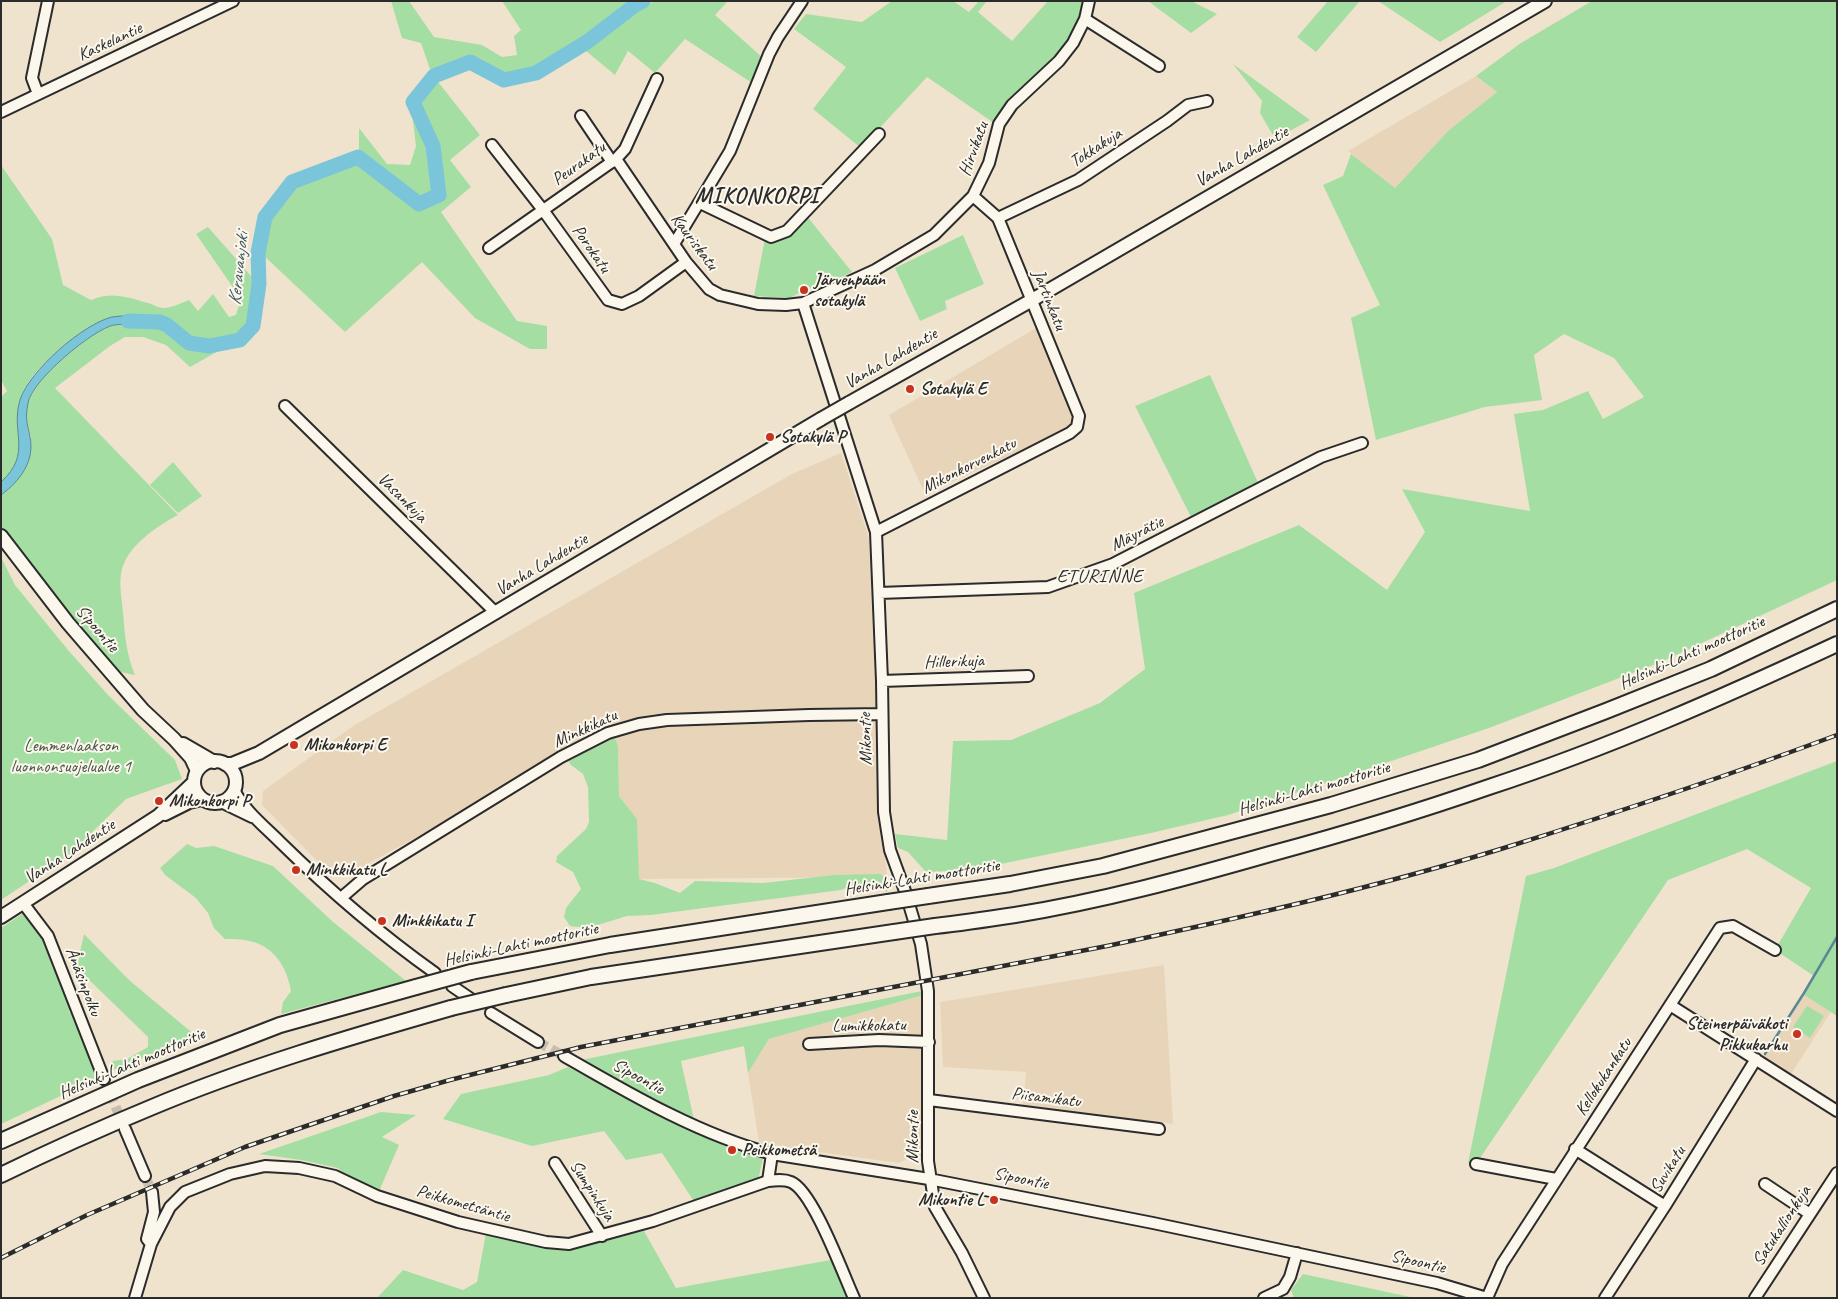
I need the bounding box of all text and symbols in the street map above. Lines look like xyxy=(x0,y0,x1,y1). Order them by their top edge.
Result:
street label: Kaskelantie xyxy=(74,18,146,66)
street label: Hirvikatu xyxy=(954,119,994,179)
street label: Vanha Lahdentie xyxy=(1192,122,1292,192)
street label: Tokkakuja xyxy=(1066,123,1126,173)
street label: Peurakatu xyxy=(548,137,610,191)
district label: MIKONKORPI xyxy=(695,184,819,210)
street label: Kauriskatu xyxy=(666,209,722,275)
street label: Porokatu xyxy=(567,221,615,277)
water label: Keravanjoki xyxy=(224,231,254,307)
street label: Jartinkatu xyxy=(1027,266,1071,334)
place label: Järvenpään sotakylä xyxy=(814,269,885,312)
marker: Järvenpään sotakylä xyxy=(798,284,810,296)
street label: Vanha Lahdentie xyxy=(841,324,941,394)
place label: Sotakylä E xyxy=(920,378,986,400)
marker: Sotakylä E xyxy=(904,383,916,395)
place label: Sotakylä P xyxy=(780,426,845,448)
marker: Sotakylä P xyxy=(764,431,776,443)
street label: Mikonkorvenkatu xyxy=(918,433,1020,499)
street label: Vasankuja xyxy=(372,468,432,528)
street label: Mäyrätie xyxy=(1107,512,1167,556)
street label: Vanha Lahdentie xyxy=(492,529,592,601)
district label: ETURINNE xyxy=(1057,566,1143,588)
street label: Sipoontie xyxy=(71,601,123,657)
street label: Helsinki-Lahti moottoritie xyxy=(1616,611,1768,695)
street label: Hillerikuja xyxy=(924,650,984,674)
street label: Minkkikatu xyxy=(550,705,620,753)
street label: Mikontie xyxy=(855,712,877,766)
place label: Mikonkorpi E xyxy=(304,734,386,756)
park label: Lemmenlaakson luonnonsuojelualue 1 xyxy=(11,735,131,778)
marker: Mikonkorpi E xyxy=(288,739,300,751)
street label: Helsinki-Lahti moottoritie xyxy=(1236,757,1392,821)
place label: Mikonkorpi P xyxy=(169,790,250,812)
marker: Mikonkorpi P xyxy=(153,795,165,807)
street label: Vanha Lahdentie xyxy=(21,815,119,889)
street label: Helsinki-Lahti moottoritie xyxy=(843,855,1001,901)
place label: Minkkikatu L xyxy=(306,859,387,881)
marker: Minkkikatu L xyxy=(290,864,302,876)
place label: Minkkikatu I xyxy=(392,910,473,932)
marker: Minkkikatu I xyxy=(376,915,388,927)
street label: Helsinki-Lahti moottoritie xyxy=(442,918,600,972)
street label: Ånäsinpolku xyxy=(60,945,106,1019)
place label: Steinerpäiväkoti Pikkukarhu xyxy=(1686,1013,1787,1056)
street label: Lumikkokatu xyxy=(832,1015,906,1037)
street label: Helsinki-Lahti moottoritie xyxy=(56,1023,208,1105)
marker: Steinerpäiväkoti Pikkukarhu xyxy=(1791,1028,1803,1040)
street label: Kellokukankatu xyxy=(1571,1034,1637,1120)
street label: Sipoontie xyxy=(609,1054,667,1100)
street label: Piisamikatu xyxy=(1010,1083,1082,1113)
street label: Mikontie xyxy=(902,1111,924,1163)
place label: Peikkometsä xyxy=(742,1139,816,1161)
street label: Suvikatu xyxy=(1645,1143,1691,1197)
marker: Peikkometsä xyxy=(726,1144,738,1156)
street label: Sumpinkuja xyxy=(564,1157,620,1225)
street label: Sipoontie xyxy=(992,1163,1050,1195)
street label: Peikkometsäntie xyxy=(414,1180,512,1228)
street label: Satukallionkuja xyxy=(1748,1182,1816,1270)
place label: Mikontie L xyxy=(918,1189,984,1211)
marker: Mikontie L xyxy=(988,1194,1000,1206)
street label: Sipoontie xyxy=(1389,1245,1447,1279)

